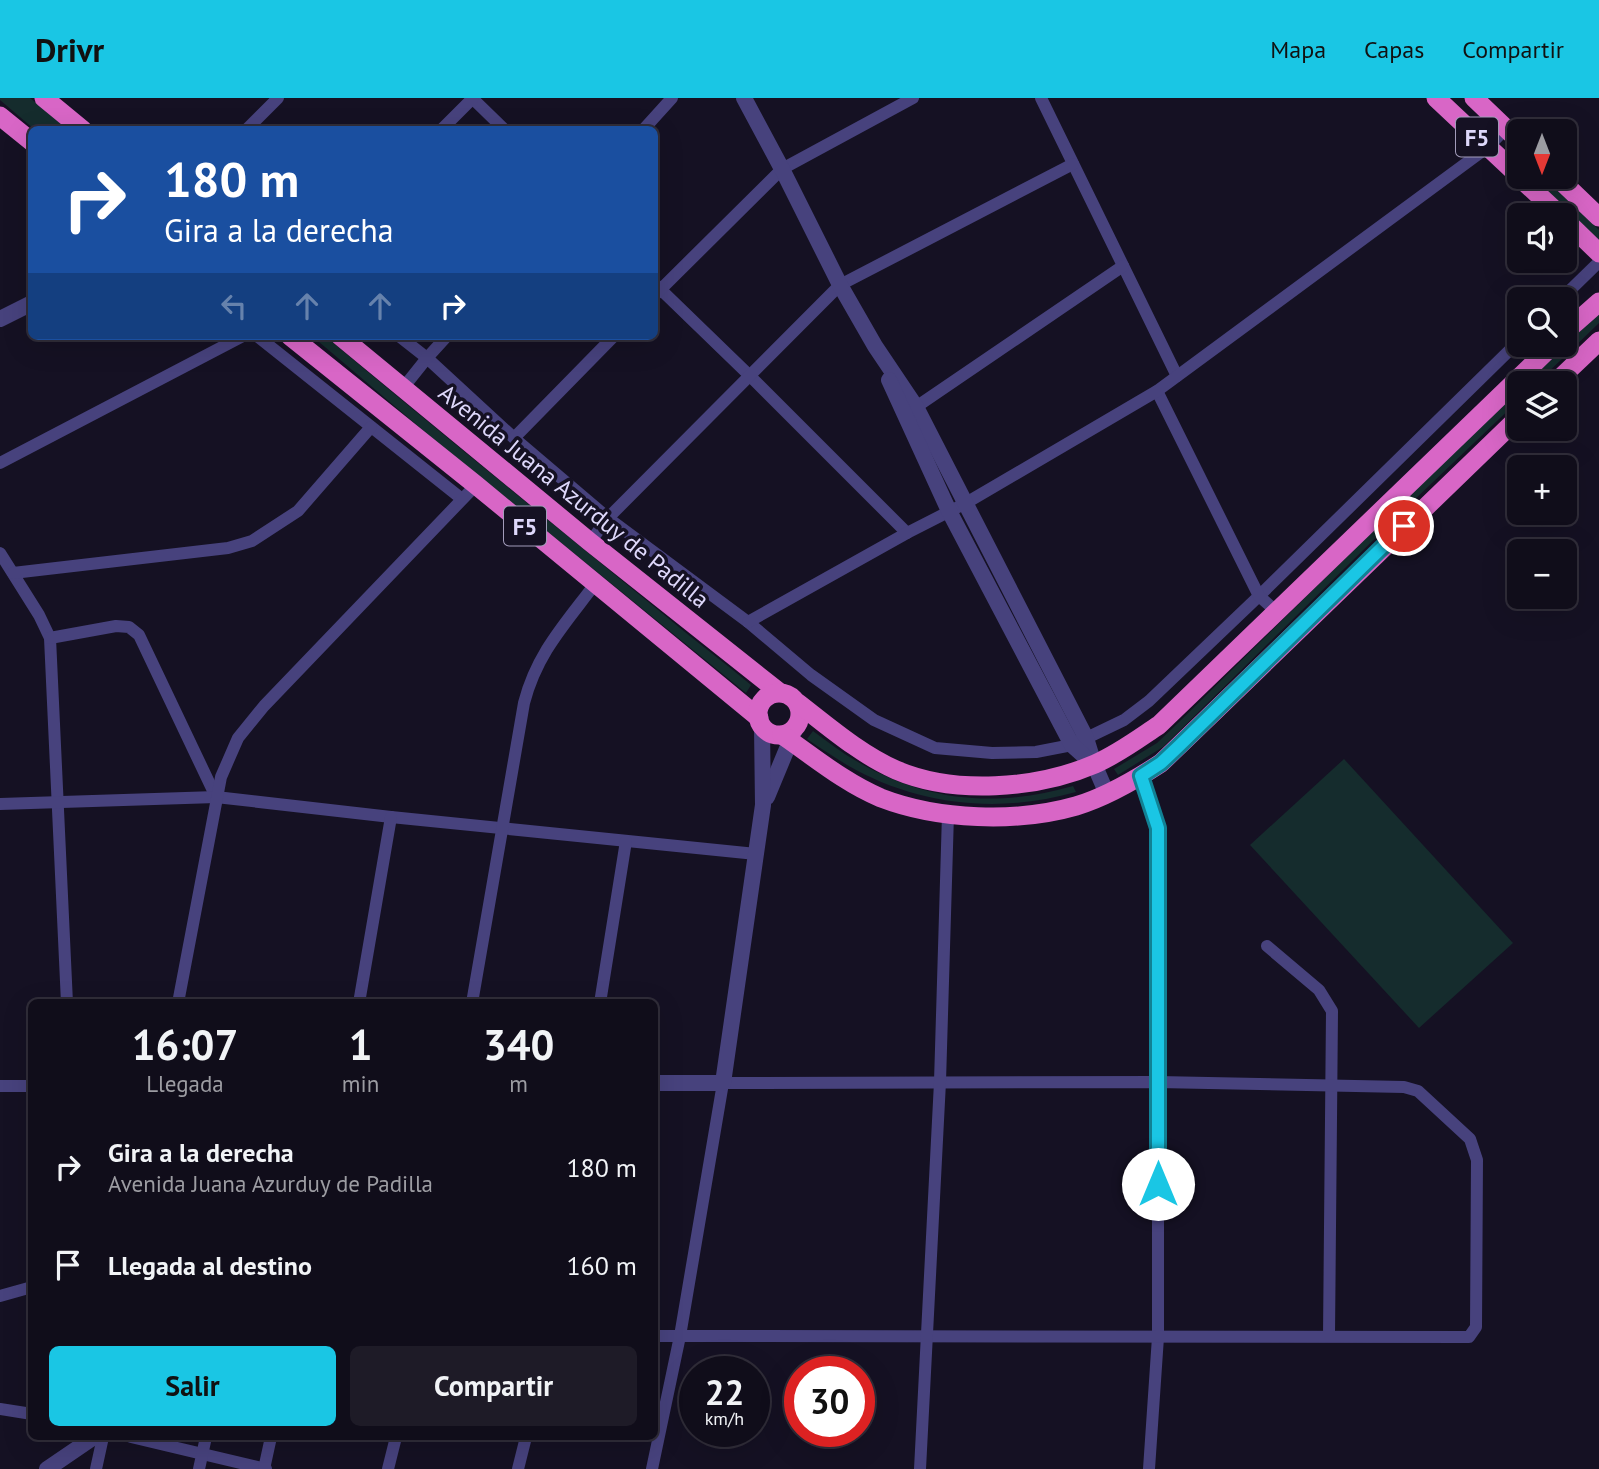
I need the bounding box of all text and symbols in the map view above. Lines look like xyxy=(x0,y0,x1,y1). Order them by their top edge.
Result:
text: Drivr xyxy=(35,28,104,71)
text: Mapa xyxy=(1270,34,1326,65)
text: Capas xyxy=(1364,34,1424,65)
text: Compartir xyxy=(1462,34,1564,65)
road number: F5 xyxy=(1456,118,1498,156)
north arrow xyxy=(1507,119,1577,189)
map controls xyxy=(1507,119,1577,609)
text: 180 m xyxy=(164,147,299,211)
icon: right xyxy=(49,154,140,245)
button: sound xyxy=(1507,203,1577,273)
text: Gira a la derecha xyxy=(164,209,394,251)
icon: left xyxy=(215,287,253,325)
icon: ahead xyxy=(288,287,326,325)
icon: ahead xyxy=(361,287,399,325)
icon: right xyxy=(434,287,472,325)
button: search xyxy=(1507,287,1577,357)
button: layers xyxy=(1507,371,1577,441)
street label: Avenida Juana Azurduy de Padilla xyxy=(432,377,716,615)
button: + xyxy=(1507,455,1577,525)
pin xyxy=(1374,496,1434,556)
road number: F5 xyxy=(504,506,546,546)
icon: arrive xyxy=(1385,507,1423,545)
button: − xyxy=(1507,539,1577,609)
text: 16:07 xyxy=(132,1017,238,1072)
text: 1 xyxy=(349,1017,372,1072)
text: 340 xyxy=(483,1017,554,1072)
text: Llegada xyxy=(146,1069,224,1098)
text: min xyxy=(342,1069,379,1098)
text: m xyxy=(509,1069,528,1098)
text: Gira a la derecha xyxy=(108,1136,294,1169)
position arrow xyxy=(1121,1147,1195,1221)
icon: right xyxy=(49,1148,87,1186)
text: 180 m xyxy=(566,1151,637,1184)
text: Avenida Juana Azurduy de Padilla xyxy=(108,1169,433,1198)
icon: arrive xyxy=(49,1246,87,1284)
text: Llegada al destino xyxy=(108,1249,312,1282)
text: 160 m xyxy=(566,1249,637,1282)
button: Salir xyxy=(49,1346,336,1426)
button: Compartir xyxy=(350,1346,637,1426)
speed limit sign: 30 xyxy=(784,1356,875,1447)
text: 22 xyxy=(705,1369,744,1415)
text: km/h xyxy=(705,1407,744,1430)

